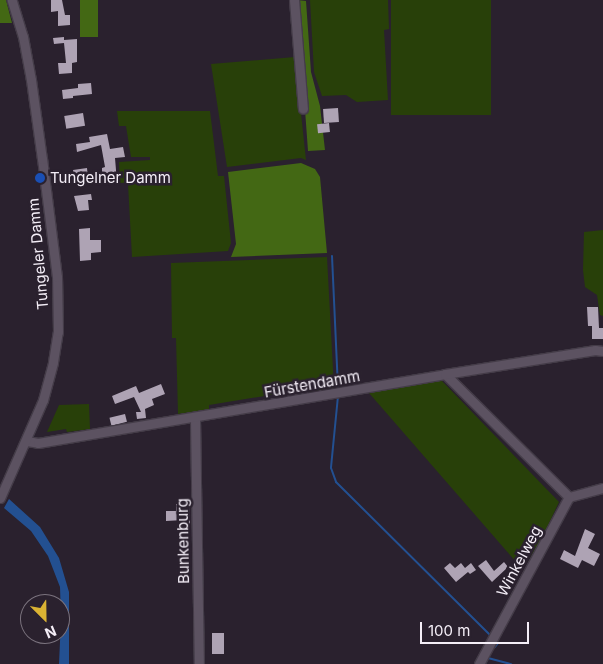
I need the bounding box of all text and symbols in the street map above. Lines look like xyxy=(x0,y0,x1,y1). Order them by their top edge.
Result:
place label: Tungelner Damm xyxy=(50,169,171,187)
marker: Tungelner Damm xyxy=(34,172,46,184)
street label: Tungeler Damm xyxy=(24,197,52,311)
street label: Fürstendamm xyxy=(263,367,361,401)
street label: Bunkenburg xyxy=(173,498,193,584)
street label: Winkelweg xyxy=(493,523,545,599)
north arrow xyxy=(20,594,70,644)
scale bar xyxy=(423,612,532,644)
text: 100 m xyxy=(428,621,470,640)
text: N xyxy=(42,622,59,642)

